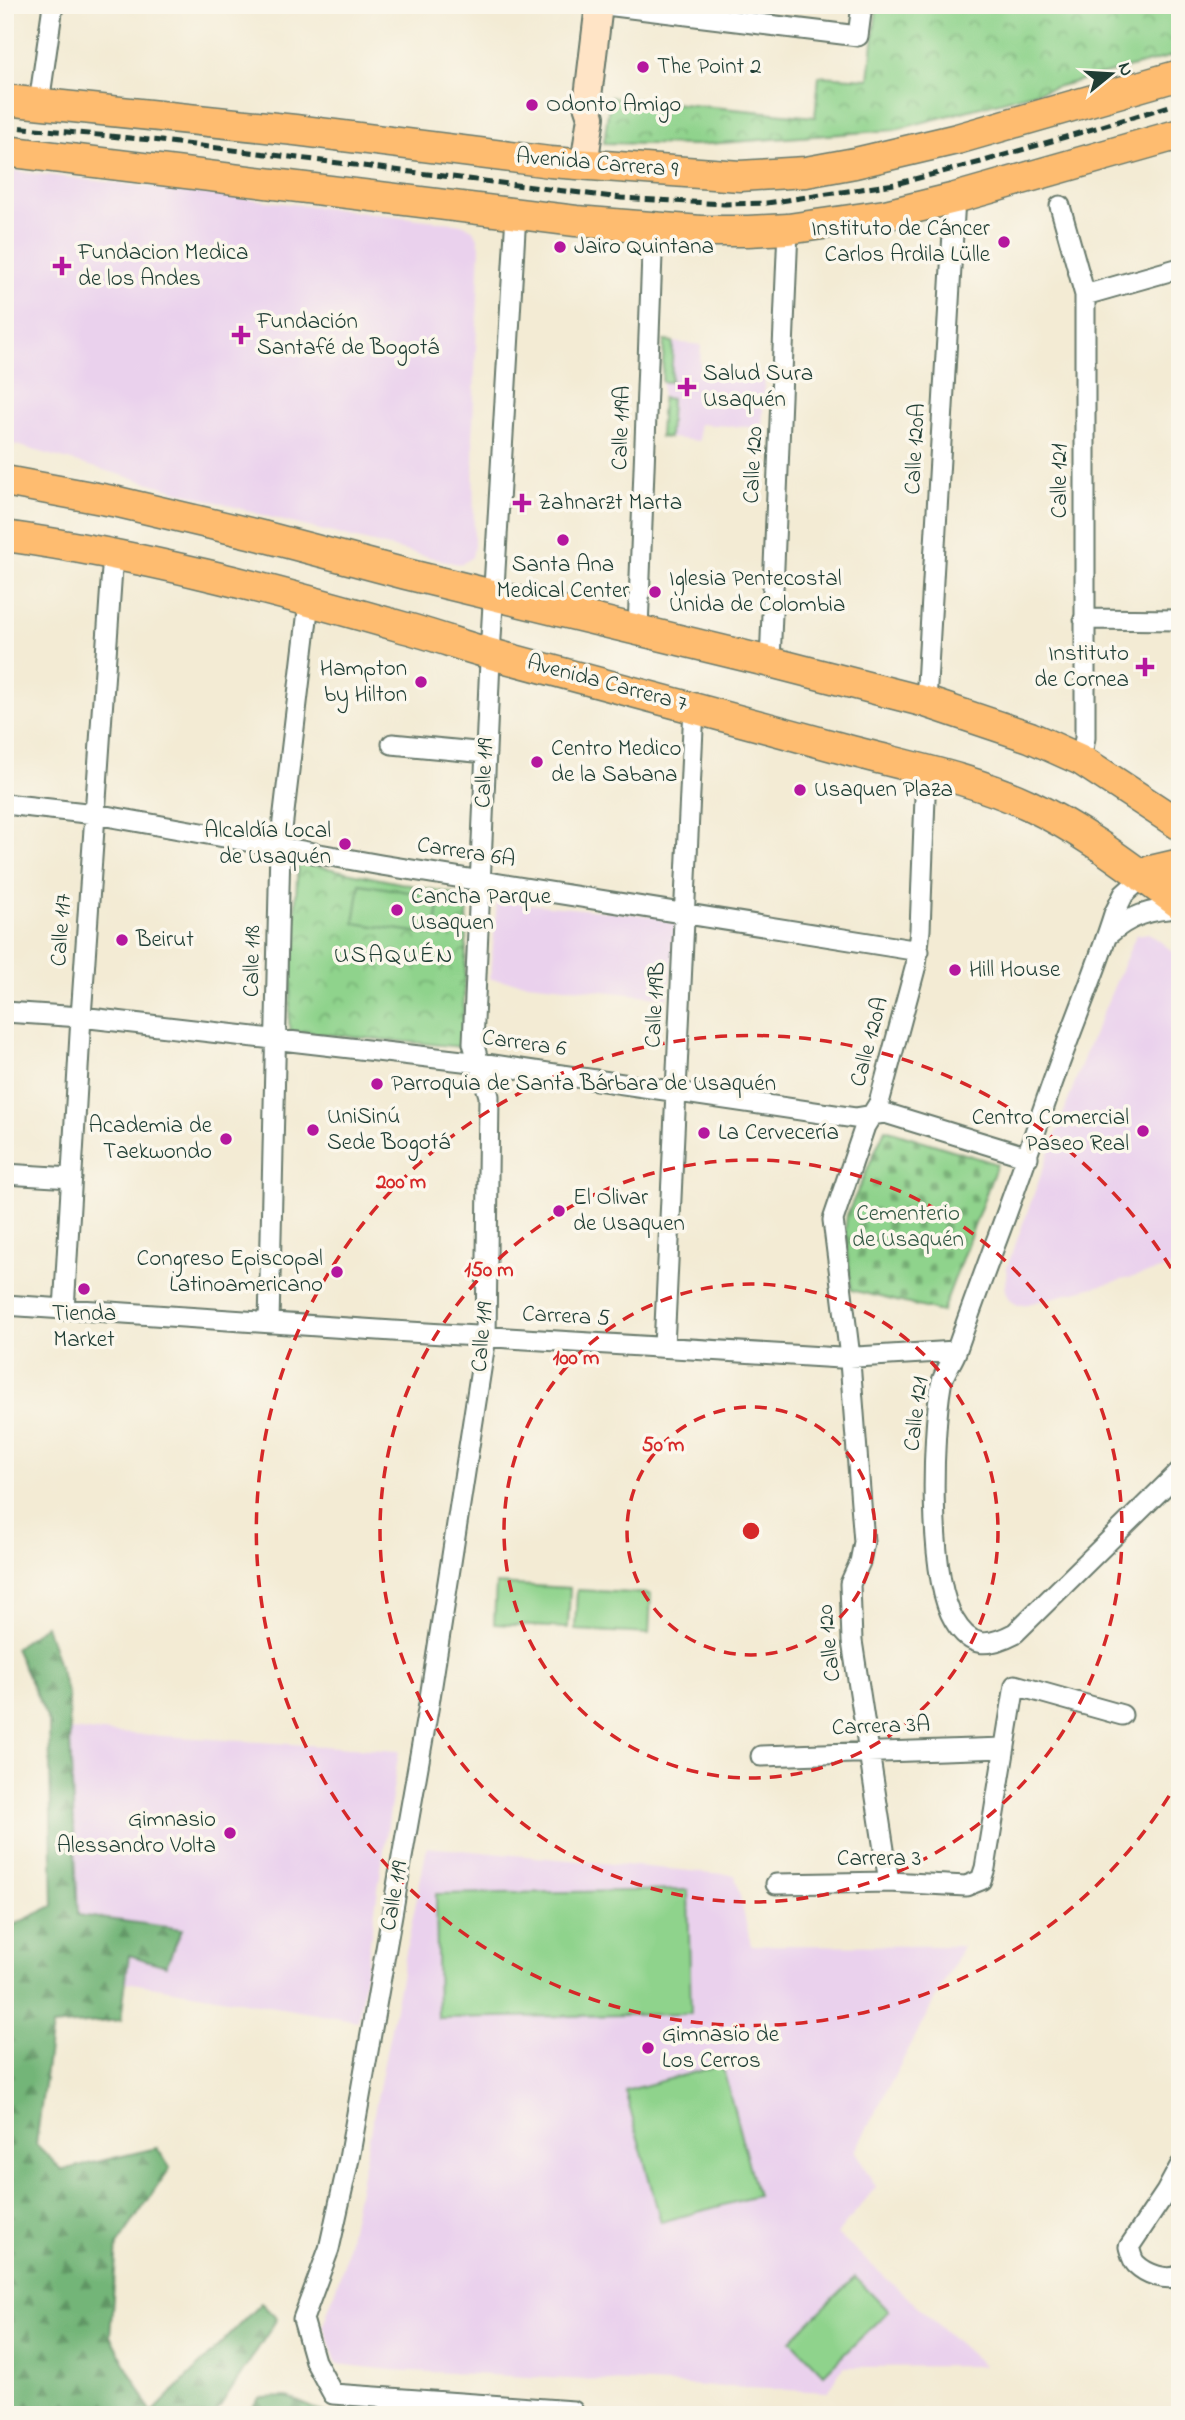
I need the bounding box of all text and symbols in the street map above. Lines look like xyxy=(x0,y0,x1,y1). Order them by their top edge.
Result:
north arrow xyxy=(1076,38,1146,108)
place label: The Point 2 xyxy=(657,51,761,84)
marker: The Point 2 xyxy=(635,59,651,75)
text: N xyxy=(1110,59,1140,80)
place label: Odonto Amigo xyxy=(546,89,681,123)
marker: Odonto Amigo xyxy=(524,97,540,113)
street label: Avenida Carrera 9 xyxy=(515,140,679,188)
place label: Instituto de Cáncer Carlos Ardila Lülle xyxy=(811,213,991,272)
place label: Jairo Quintana xyxy=(574,231,714,264)
marker: Instituto de Cáncer Carlos Ardila Lülle xyxy=(996,234,1012,250)
place label: Fundacion Medica de los Andes xyxy=(77,237,248,296)
marker: Jairo Quintana xyxy=(552,239,568,255)
marker: Fundacion Medica de los Andes xyxy=(52,256,72,276)
place label: Fundación Santafé de Bogotá xyxy=(256,306,439,366)
marker: Fundación Santafé de Bogotá xyxy=(231,325,251,345)
place label: Salud Sura Usaquén xyxy=(703,358,813,417)
marker: Salud Sura Usaquén xyxy=(677,377,697,397)
street label: Calle 119A xyxy=(604,385,640,471)
street label: Calle 120A xyxy=(897,402,935,496)
street label: Calle 120 xyxy=(735,425,773,505)
street label: Calle 121 xyxy=(1044,444,1077,518)
place label: Zahnarzt Marta xyxy=(538,487,682,520)
marker: Zahnarzt Marta xyxy=(512,493,532,513)
marker: Santa Ana Medical Center xyxy=(555,532,571,548)
place label: Santa Ana Medical Center xyxy=(496,549,630,608)
place label: Iglesia Pentecostal Unida de Colombia xyxy=(669,563,845,622)
marker: Iglesia Pentecostal Unida de Colombia xyxy=(647,584,663,600)
place label: Instituto de Cornea xyxy=(1034,638,1129,697)
street label: Avenida Carrera 7 xyxy=(523,647,691,721)
place label: Hampton by Hilton xyxy=(320,653,407,714)
marker: Instituto de Cornea xyxy=(1135,657,1155,677)
marker: Hampton by Hilton xyxy=(413,674,429,690)
place label: Centro Medico de la Sabana xyxy=(551,733,681,792)
street label: Calle 119 xyxy=(467,737,503,809)
marker: Centro Medico de la Sabana xyxy=(529,754,545,770)
place label: Usaquen Plaza xyxy=(814,774,953,807)
marker: Usaquen Plaza xyxy=(792,782,808,798)
place label: Alcaldía Local de Usaquén xyxy=(204,815,331,874)
street label: Carrera 6A xyxy=(414,829,518,877)
marker: Alcaldía Local de Usaquén xyxy=(337,836,353,852)
place label: Cancha Parque Usaquen xyxy=(411,881,552,940)
street label: Calle 117 xyxy=(43,892,81,968)
marker: Cancha Parque Usaquen xyxy=(389,902,405,918)
place label: Beirut xyxy=(135,924,194,957)
street label: Calle 118 xyxy=(236,925,270,997)
marker: Beirut xyxy=(114,932,130,948)
district label: USAQUÉN xyxy=(334,939,454,974)
place label: Hill House xyxy=(969,954,1061,987)
street label: Calle 119B xyxy=(637,961,675,1049)
marker: Hill House xyxy=(947,962,963,978)
street label: Calle 120A xyxy=(842,993,898,1091)
street label: Carrera 6 xyxy=(480,1022,568,1066)
place label: Parroquia de Santa Bárbara de Usaquén xyxy=(391,1068,776,1101)
marker: Parroquia de Santa Bárbara de Usaquén xyxy=(369,1076,385,1092)
place label: UniSinú Sede Bogotá xyxy=(327,1101,451,1161)
place label: Centro Comercial Paseo Real xyxy=(972,1102,1129,1161)
place label: Academia de Taekwondo xyxy=(89,1110,213,1169)
place label: La Cervecería xyxy=(718,1117,839,1150)
marker: UniSinú Sede Bogotá xyxy=(305,1122,321,1138)
marker: Centro Comercial Paseo Real xyxy=(1135,1123,1151,1139)
marker: La Cervecería xyxy=(696,1125,712,1141)
marker: Academia de Taekwondo xyxy=(218,1131,234,1147)
text: 200 m xyxy=(375,1168,426,1198)
place label: El Olivar de Usaquen xyxy=(573,1182,685,1241)
park label: Cementerio de Usaquén xyxy=(852,1198,964,1257)
marker: El Olivar de Usaquen xyxy=(551,1203,567,1219)
place label: Congreso Episcopal Latinoamericano xyxy=(137,1243,323,1302)
text: 150 m xyxy=(464,1256,514,1286)
marker: Congreso Episcopal Latinoamericano xyxy=(329,1264,345,1280)
marker: Tienda Market xyxy=(76,1281,92,1297)
place label: Tienda Market xyxy=(52,1298,116,1357)
street label: Carrera 5 xyxy=(521,1298,611,1336)
street label: Calle 119 xyxy=(463,1300,503,1373)
text: 100 m xyxy=(553,1344,599,1374)
street label: Calle 121 xyxy=(896,1375,938,1453)
text: 50 m xyxy=(642,1431,684,1461)
centre of rings xyxy=(739,1519,763,1543)
street label: Calle 120 xyxy=(810,1603,850,1683)
street label: Carrera 3A xyxy=(831,1709,931,1745)
place label: Gimnasio Alessandro Volta xyxy=(57,1804,216,1863)
marker: Gimnasio Alessandro Volta xyxy=(222,1825,238,1841)
street label: Carrera 3 xyxy=(837,1843,921,1876)
street label: Calle 119 xyxy=(373,1858,417,1934)
place label: Gimnasio de Los Cerros xyxy=(662,2019,780,2078)
marker: Gimnasio de Los Cerros xyxy=(640,2040,656,2056)

